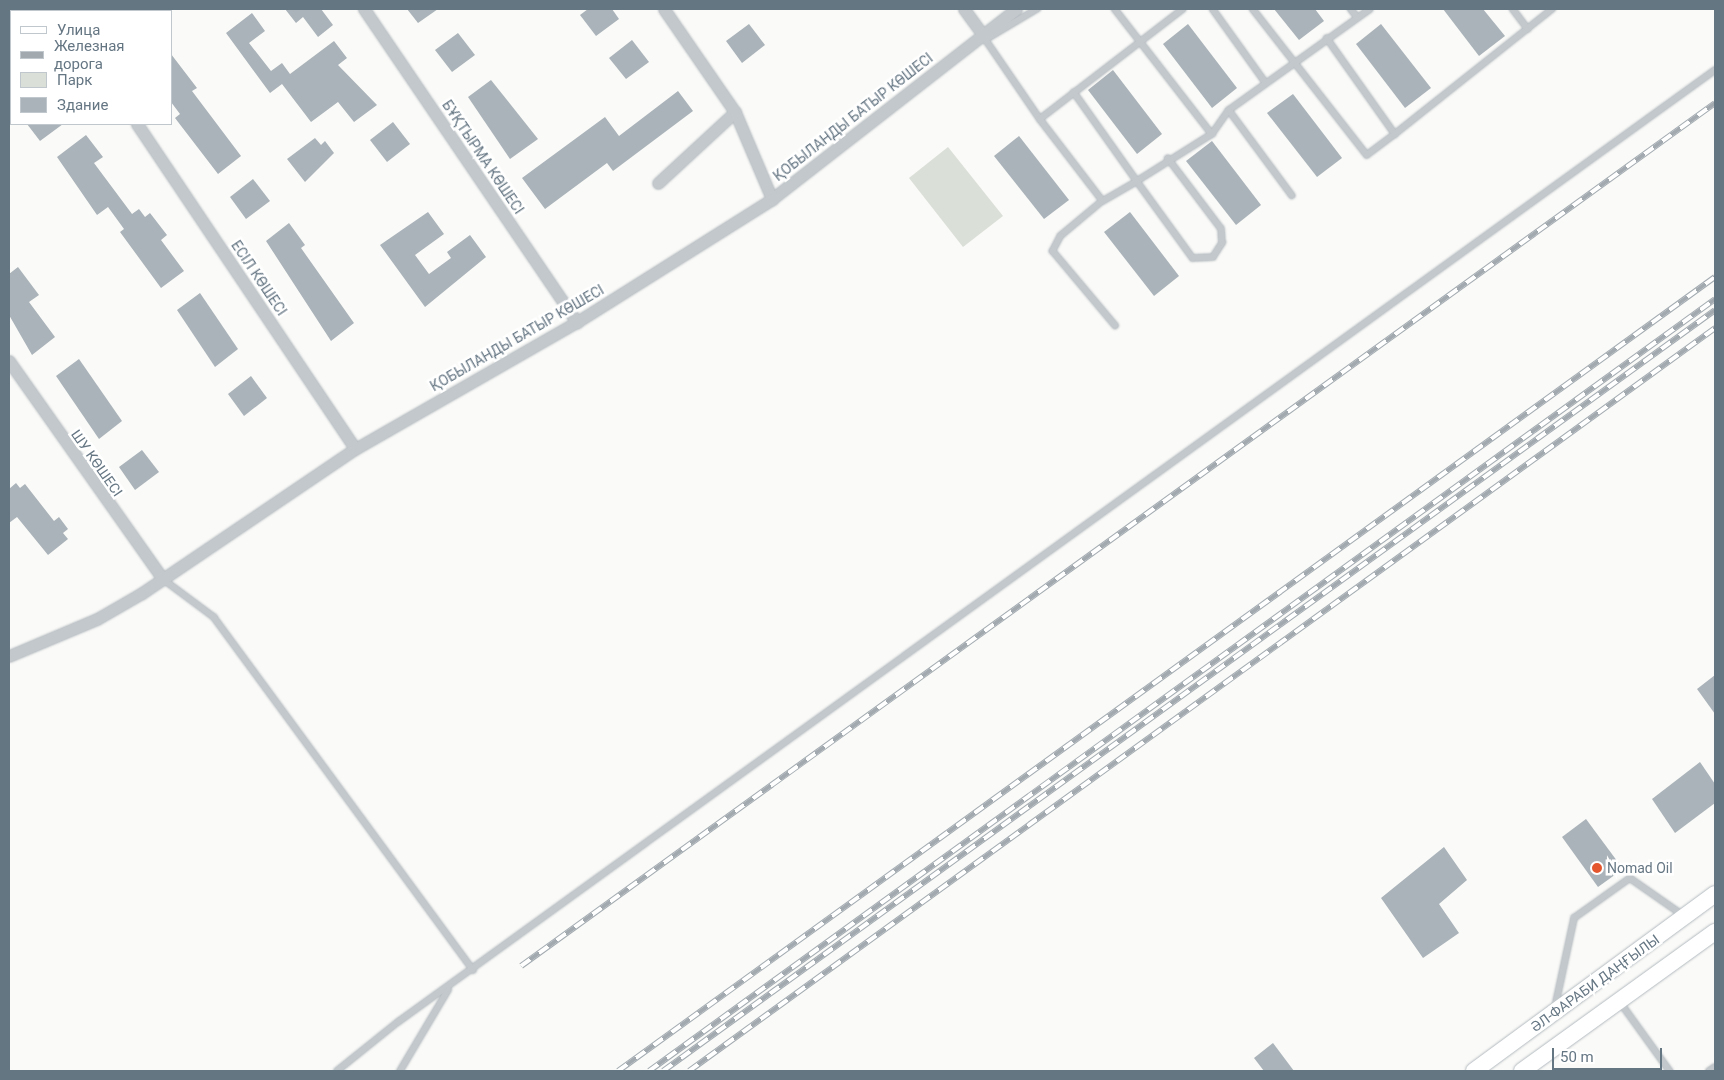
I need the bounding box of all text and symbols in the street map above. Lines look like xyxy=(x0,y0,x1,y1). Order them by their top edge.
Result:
legend xyxy=(10,10,172,125)
text: Улица xyxy=(57,21,100,39)
text: Железная дорога xyxy=(54,37,125,73)
street label: ҚОБЫЛАНДЫ БАТЫР КӨШЕСІ xyxy=(770,49,936,185)
text: Парк xyxy=(57,71,92,89)
text: Здание xyxy=(57,96,108,114)
street label: БҰҚТЫРМА КӨШЕСІ xyxy=(439,97,527,217)
street label: ЕСІЛ КӨШЕСІ xyxy=(228,237,290,319)
street label: ҚОБЫЛАНДЫ БАТЫР КӨШЕСІ xyxy=(427,281,607,395)
street label: ШУ КӨШЕСІ xyxy=(68,426,126,500)
place label: Nomad Oil xyxy=(1607,860,1673,876)
marker: Nomad Oil xyxy=(1591,862,1603,874)
street label: ӘЛ-ФАРАБИ ДАҢҒЫЛЫ xyxy=(1527,931,1663,1035)
scale bar xyxy=(1554,1038,1664,1070)
text: 50 m xyxy=(1560,1048,1594,1066)

